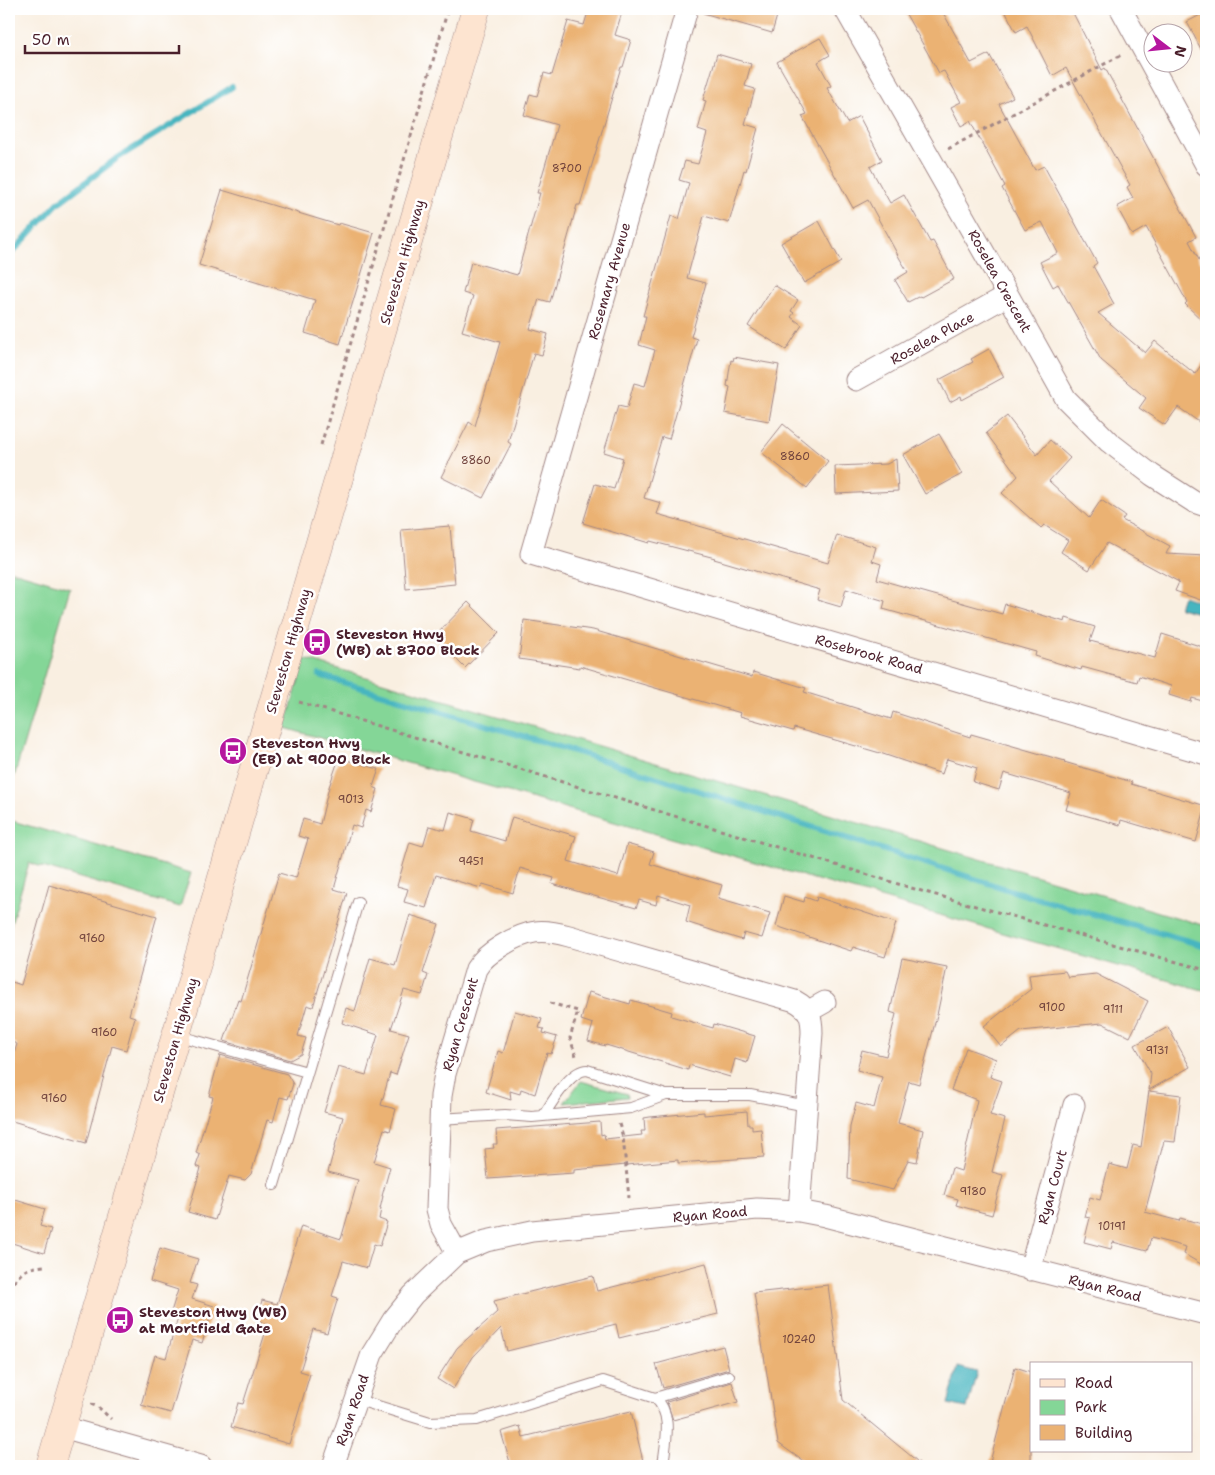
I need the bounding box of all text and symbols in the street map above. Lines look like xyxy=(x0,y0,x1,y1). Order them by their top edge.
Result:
scale bar xyxy=(25,22,179,54)
north arrow xyxy=(1142,22,1192,72)
text: 50 m xyxy=(32,30,70,50)
text: N xyxy=(1170,44,1191,59)
house number: 8700 xyxy=(552,161,582,176)
street label: Steveston Highway xyxy=(376,197,428,327)
street label: Rosemary Avenue xyxy=(584,220,634,342)
street label: Roselea Crescent xyxy=(964,226,1036,336)
street label: Roselea Place xyxy=(887,308,977,368)
house number: 8860 xyxy=(780,449,810,464)
house number: 8860 xyxy=(461,453,491,468)
street label: Steveston Highway xyxy=(262,586,314,716)
place label: Steveston Hwy (WB) at 8700 Block xyxy=(336,625,480,659)
bus stop icon: Steveston Hwy (WB) at 8700 Block xyxy=(302,627,332,657)
street label: Rosebrook Road xyxy=(813,630,925,678)
place label: Steveston Hwy (EB) at 9000 Block xyxy=(252,734,391,768)
bus stop icon: Steveston Hwy (EB) at 9000 Block xyxy=(218,736,248,766)
house number: 9013 xyxy=(338,792,364,807)
house number: 9451 xyxy=(458,854,484,869)
house number: 9160 xyxy=(79,931,105,946)
street label: Steveston Highway xyxy=(149,975,201,1105)
street label: Ryan Crescent xyxy=(438,975,482,1073)
house number: 9100 xyxy=(1039,1000,1065,1015)
house number: 9111 xyxy=(1103,1002,1123,1017)
house number: 9160 xyxy=(91,1025,117,1040)
house number: 9131 xyxy=(1145,1043,1169,1058)
house number: 9160 xyxy=(41,1091,67,1106)
street label: Ryan Court xyxy=(1033,1148,1071,1226)
house number: 9180 xyxy=(960,1184,986,1199)
street label: Ryan Road xyxy=(672,1202,748,1226)
house number: 10191 xyxy=(1098,1219,1126,1234)
street label: Ryan Road xyxy=(1067,1270,1143,1306)
place label: Steveston Hwy (WB) at Mortfield Gate xyxy=(139,1303,287,1337)
bus stop icon: Steveston Hwy (WB) at Mortfield Gate xyxy=(105,1305,135,1335)
house number: 10240 xyxy=(782,1332,816,1347)
legend xyxy=(1030,1362,1192,1452)
street label: Ryan Road xyxy=(331,1372,373,1448)
text: Road xyxy=(1075,1373,1113,1393)
text: Park xyxy=(1075,1397,1107,1417)
text: Building xyxy=(1075,1423,1132,1443)

